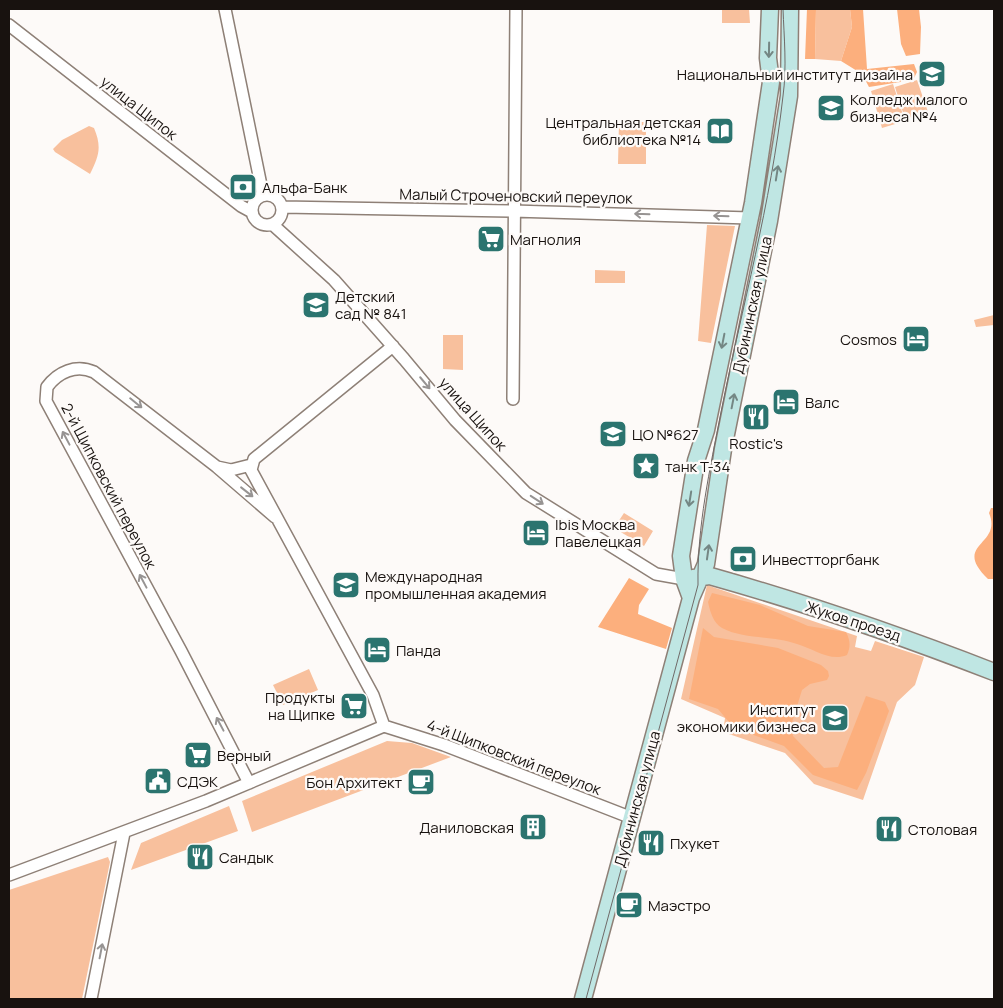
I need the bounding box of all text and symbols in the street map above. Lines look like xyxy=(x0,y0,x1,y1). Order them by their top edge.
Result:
one-way arrow xyxy=(764,42,774,58)
school or university icon: Национальный институт дизайна xyxy=(917,59,947,89)
place label: Национальный институт дизайна xyxy=(677,64,913,85)
street label: улица Щипок xyxy=(96,71,182,145)
place label: Колледж малого бизнеса №4 xyxy=(850,89,968,127)
school or university icon: Колледж малого бизнеса №4 xyxy=(816,93,846,123)
place label: Центральная детская библиотека №14 xyxy=(545,112,701,150)
library icon: Центральная детская библиотека №14 xyxy=(705,116,735,146)
one-way arrow xyxy=(772,165,782,181)
bank icon: Альфа-Банк xyxy=(228,172,258,202)
place label: Альфа-Банк xyxy=(262,177,348,198)
street label: Малый Строченовский переулок xyxy=(399,183,633,209)
one-way arrow xyxy=(635,209,651,219)
one-way arrow xyxy=(713,211,729,221)
supermarket icon: Магнолия xyxy=(476,224,506,254)
place label: Магнолия xyxy=(510,229,581,250)
street label: Дубининская улица xyxy=(727,234,777,376)
place label: Детский сад № 841 xyxy=(335,286,407,324)
school or university icon: Детский сад № 841 xyxy=(301,290,331,320)
hotel icon: Cosmos xyxy=(901,324,931,354)
place label: Cosmos xyxy=(840,329,897,350)
one-way arrow xyxy=(718,332,728,348)
street label: улица Щипок xyxy=(434,373,512,456)
one-way arrow xyxy=(419,376,430,389)
hotel icon: Валс xyxy=(771,387,801,417)
place label: Валс xyxy=(805,392,839,413)
one-way arrow xyxy=(728,394,738,410)
one-way arrow xyxy=(129,397,142,408)
street label: 2-й Щипковский переулок xyxy=(56,400,162,573)
restaurant icon: Rostic's xyxy=(741,402,771,432)
school or university icon: ЦО №627 xyxy=(598,419,628,449)
place label: ЦО №627 xyxy=(632,424,699,445)
one-way arrow xyxy=(61,430,71,445)
place label: Rostic's xyxy=(729,433,783,454)
place icon: танк Т-34 xyxy=(631,451,661,481)
place label: танк Т-34 xyxy=(665,456,730,477)
one-way arrow xyxy=(240,487,254,497)
one-way arrow xyxy=(684,491,694,507)
one-way arrow xyxy=(529,495,543,505)
place label: Ibis Москва Павелецкая xyxy=(555,514,641,552)
hotel icon: Ibis Москва Павелецкая xyxy=(521,518,551,548)
bank icon: Инвестторгбанк xyxy=(728,544,758,574)
one-way arrow xyxy=(703,545,713,561)
place label: Инвестторгбанк xyxy=(762,549,880,570)
place label: Международная промышленная академия xyxy=(365,566,547,604)
school or university icon: Международная промышленная академия xyxy=(331,570,361,600)
one-way arrow xyxy=(138,573,148,588)
street label: Жуков проезд xyxy=(803,596,903,646)
hotel icon: Панда xyxy=(362,635,392,665)
place label: Панда xyxy=(396,640,441,661)
place label: Продукты на Щипке xyxy=(265,687,335,725)
supermarket icon: Продукты на Щипке xyxy=(339,691,369,721)
place label: Институт экономики бизнеса xyxy=(677,699,816,737)
school or university icon: Институт экономики бизнеса xyxy=(820,703,850,733)
street label: 4-й Щипковский переулок xyxy=(424,714,605,800)
one-way arrow xyxy=(215,716,225,731)
street label: Дубининская улица xyxy=(609,729,665,869)
supermarket icon: Верный xyxy=(183,740,213,770)
place label: Верный xyxy=(217,745,271,766)
public building icon: СДЭК xyxy=(143,766,173,796)
cafe icon: Бон Архитект xyxy=(406,767,436,797)
place label: СДЭК xyxy=(177,771,218,792)
place label: Бон Архитект xyxy=(306,772,402,793)
building icon: Даниловская xyxy=(518,812,548,842)
restaurant icon: Столовая xyxy=(874,814,904,844)
place label: Даниловская xyxy=(419,817,514,838)
place label: Столовая xyxy=(908,819,977,840)
restaurant icon: Пхукет xyxy=(636,828,666,858)
place label: Пхукет xyxy=(670,833,720,854)
restaurant icon: Сандык xyxy=(185,842,215,872)
place label: Сандык xyxy=(219,847,274,868)
cafe icon: Маэстро xyxy=(614,890,644,920)
place label: Маэстро xyxy=(648,895,711,916)
one-way arrow xyxy=(96,944,106,960)

